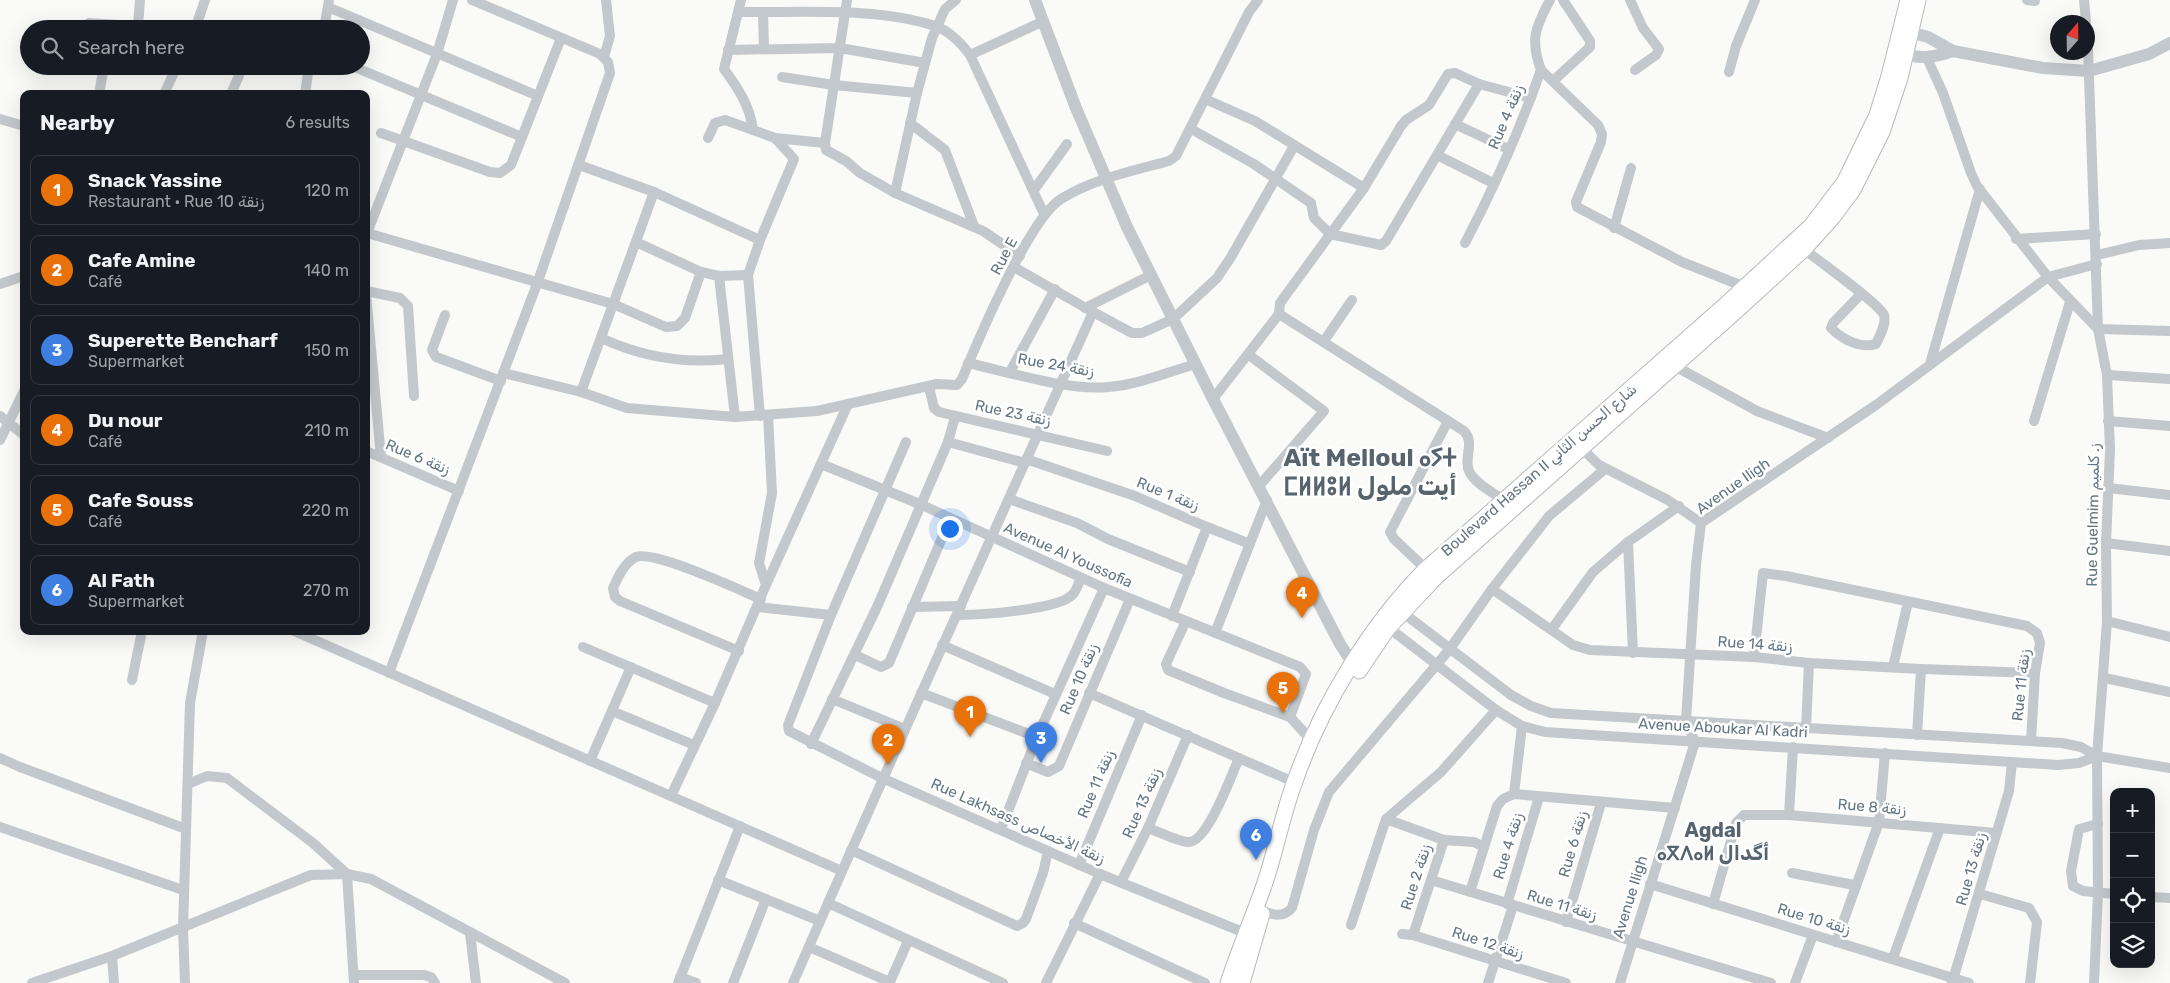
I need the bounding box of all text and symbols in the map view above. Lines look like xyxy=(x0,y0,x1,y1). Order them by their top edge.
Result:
north arrow xyxy=(2050,15,2095,60)
search box xyxy=(20,20,370,75)
icon: search xyxy=(38,34,66,62)
text: Search here xyxy=(78,36,185,59)
street label: Rue 4 زنقة xyxy=(1484,82,1528,152)
text: Nearby xyxy=(40,110,115,135)
text: 6 results xyxy=(285,113,350,132)
text: Snack Yassine xyxy=(88,169,222,192)
text: 1 xyxy=(53,181,61,200)
text: 120 m xyxy=(304,181,349,200)
text: Restaurant · Rue 10 زنقة xyxy=(88,192,264,211)
street label: Rue E xyxy=(987,234,1021,278)
text: Cafe Amine xyxy=(88,249,196,272)
text: 2 xyxy=(52,261,62,280)
text: 140 m xyxy=(304,261,349,280)
text: Café xyxy=(88,272,122,291)
text: Superette Bencharf xyxy=(88,329,278,352)
text: 3 xyxy=(52,341,62,360)
text: 150 m xyxy=(304,341,349,360)
street label: Rue 24 زنقة xyxy=(1016,349,1096,381)
text: Supermarket xyxy=(88,352,184,371)
street label: Boulevard Hassan II شارع الحسن الثاني xyxy=(1437,380,1643,562)
street label: Rue 23 زنقة xyxy=(973,396,1053,430)
text: Du nour xyxy=(88,409,162,432)
text: 4 xyxy=(52,421,62,440)
text: 210 m xyxy=(304,421,349,440)
text: Café xyxy=(88,432,122,451)
street label: Rue 6 زنقة xyxy=(383,435,453,479)
district label: Aït Melloul ⴰⵢⵜ ⵎⵍⵍⵓⵍ أيت ملول xyxy=(1283,443,1457,501)
street label: Rue Guelmim ز. كلميم xyxy=(2083,443,2104,587)
street label: Avenue Iligh xyxy=(1693,454,1773,518)
street label: Rue 1 زنقة xyxy=(1134,473,1202,515)
text: Cafe Souss xyxy=(88,489,194,512)
text: 5 xyxy=(52,501,62,520)
text: 220 m xyxy=(302,501,349,520)
text: Café xyxy=(88,512,122,531)
your location xyxy=(937,516,963,542)
street label: Avenue Al Youssofia xyxy=(1001,518,1135,592)
text: Al Fath xyxy=(88,569,155,592)
pin: 4 xyxy=(1286,577,1318,618)
text: 6 xyxy=(52,581,62,600)
text: 270 m xyxy=(303,581,349,600)
text: Supermarket xyxy=(88,592,184,611)
street label: Rue 14 زنقة xyxy=(1717,632,1793,656)
street label: Rue 10 زنقة xyxy=(1056,641,1102,717)
street label: Rue 11 زنقة xyxy=(2008,648,2034,722)
pin: 5 xyxy=(1267,672,1299,713)
pin: 1 xyxy=(954,696,986,737)
street label: Avenue Aboukar Al Kadri xyxy=(1638,715,1808,741)
pin: 3 xyxy=(1025,722,1057,763)
pin: 2 xyxy=(872,724,904,765)
street label: Rue 11 زنقة xyxy=(1074,747,1118,821)
street label: Rue 13 زنقة xyxy=(1119,765,1166,841)
street label: Rue Lakhsass زنقة الأخصاص xyxy=(928,774,1108,868)
map controls xyxy=(2110,788,2155,968)
button: + xyxy=(2110,788,2155,833)
street label: Rue 8 زنقة xyxy=(1837,795,1907,819)
street label: Rue 6 زنقة xyxy=(1555,808,1591,879)
street label: Rue 4 زنقة xyxy=(1489,810,1527,882)
district label: Agdal ⴰⴳⴷⴰⵍ أگدال xyxy=(1657,818,1769,865)
pin: 6 xyxy=(1240,819,1272,860)
street label: Rue 13 زنقة xyxy=(1952,830,1990,907)
button: − xyxy=(2110,833,2155,878)
street label: Rue 2 زنقة xyxy=(1397,842,1435,912)
street label: Avenue Iligh xyxy=(1609,853,1651,941)
button: locate xyxy=(2110,878,2155,923)
street label: Rue 11 زنقة xyxy=(1525,886,1599,924)
street label: Rue 10 زنقة xyxy=(1775,899,1853,939)
street label: Rue 12 زنقة xyxy=(1450,923,1526,963)
button: layers xyxy=(2110,923,2155,968)

